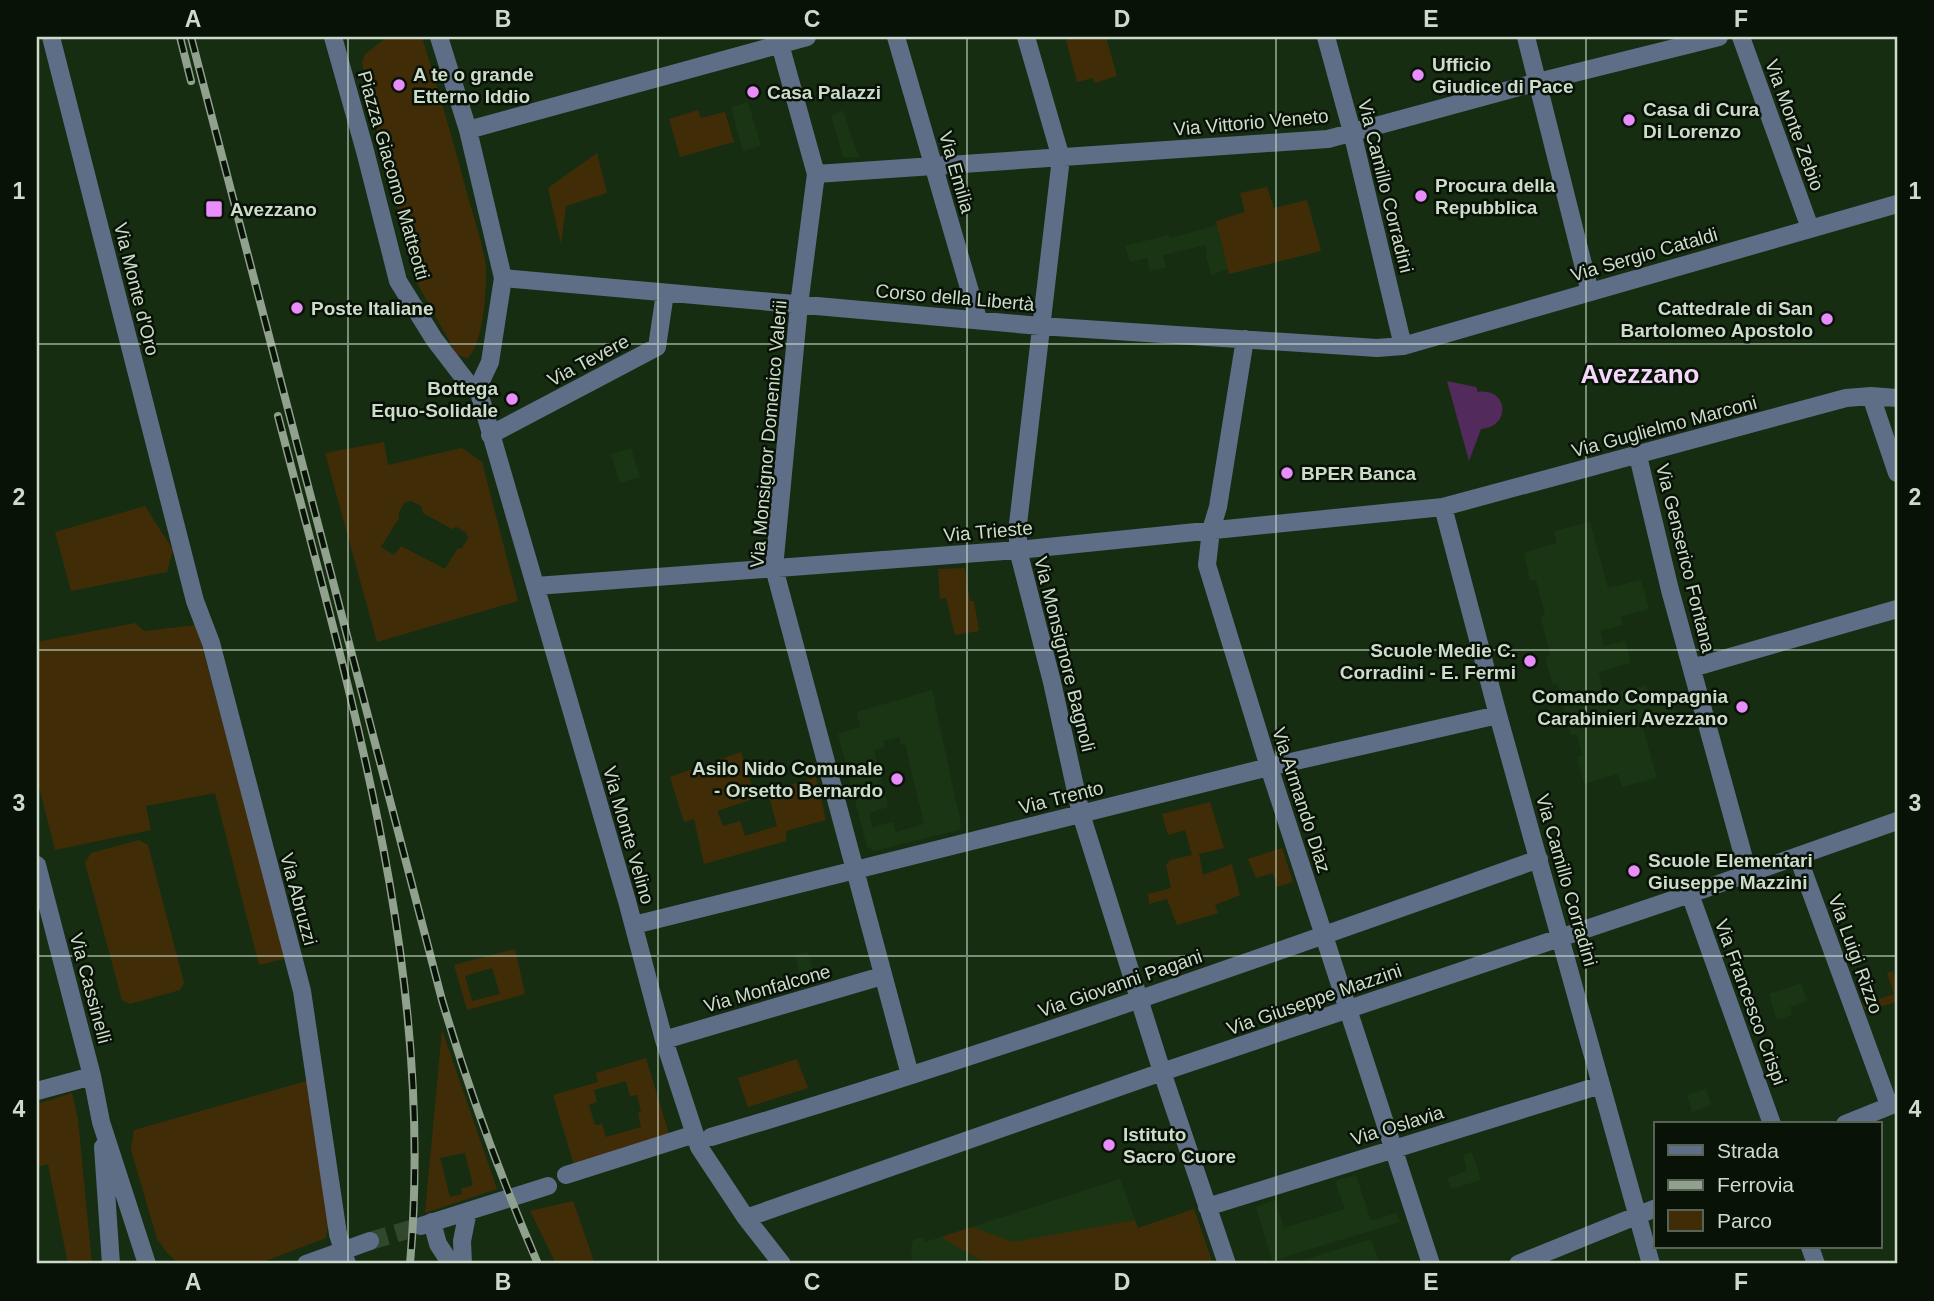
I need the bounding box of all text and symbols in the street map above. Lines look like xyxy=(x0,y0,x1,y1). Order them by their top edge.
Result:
text: A xyxy=(185,6,201,32)
text: B xyxy=(495,6,511,32)
text: C xyxy=(804,6,820,32)
text: D xyxy=(1114,6,1130,32)
text: E xyxy=(1423,6,1439,32)
text: F xyxy=(1734,6,1748,32)
place label: Ufficio Giudice di Pace xyxy=(1432,54,1574,97)
street label: Via Monte Zebio xyxy=(1761,57,1828,194)
place label: A te o grande Etterno Iddio xyxy=(413,64,534,107)
marker: Ufficio Giudice di Pace xyxy=(1410,67,1426,83)
street label: Piazza Giacomo Matteotti xyxy=(354,68,433,282)
marker: A te o grande Etterno Iddio xyxy=(391,77,407,93)
place label: Casa Palazzi xyxy=(767,82,881,103)
marker: Casa Palazzi xyxy=(745,84,761,100)
street label: Via Camillo Corradini xyxy=(1354,97,1417,275)
place label: Casa di Cura Di Lorenzo xyxy=(1643,99,1760,142)
street label: Via Vittorio Veneto xyxy=(1173,105,1329,140)
marker: Casa di Cura Di Lorenzo xyxy=(1621,112,1637,128)
street label: Via Emilia xyxy=(935,129,978,216)
place label: Procura della Repubblica xyxy=(1435,175,1556,218)
text: 1 xyxy=(13,178,26,204)
text: 1 xyxy=(1909,178,1922,204)
marker: Procura della Repubblica xyxy=(1413,188,1429,204)
marker: Avezzano xyxy=(204,199,224,219)
place label: Avezzano xyxy=(230,199,317,220)
street label: Via Monte d'Oro xyxy=(110,220,163,358)
street label: Via Sergio Cataldi xyxy=(1568,223,1720,285)
street label: Corso della Libertà xyxy=(875,280,1036,315)
place label: Poste Italiane xyxy=(311,298,434,319)
place label: Cattedrale di San Bartolomeo Apostolo xyxy=(1621,298,1813,341)
street label: Via Monsignor Domenico Valerii xyxy=(746,299,791,569)
marker: Poste Italiane xyxy=(289,300,305,316)
marker: Cattedrale di San Bartolomeo Apostolo xyxy=(1819,311,1835,327)
street label: Via Tevere xyxy=(544,330,632,391)
district label: Avezzano xyxy=(1581,359,1699,389)
place label: Bottega Equo-Solidale xyxy=(371,378,498,421)
marker: Bottega Equo-Solidale xyxy=(504,391,520,407)
street label: Via Guglielmo Marconi xyxy=(1569,392,1759,461)
street label: Via Genserico Fontana xyxy=(1652,461,1719,655)
place label: BPER Banca xyxy=(1301,463,1417,484)
marker: BPER Banca xyxy=(1279,465,1295,481)
text: 2 xyxy=(13,484,25,510)
text: 2 xyxy=(1909,484,1921,510)
street label: Via Trieste xyxy=(943,517,1033,546)
street label: Via Monsignore Bagnoli xyxy=(1030,554,1099,754)
place label: Scuole Medie C. Corradini - E. Fermi xyxy=(1340,640,1516,683)
marker: Scuole Medie C. Corradini - E. Fermi xyxy=(1522,653,1538,669)
place label: Comando Compagnia Carabinieri Avezzano xyxy=(1532,686,1728,729)
marker: Comando Compagnia Carabinieri Avezzano xyxy=(1734,699,1750,715)
street label: Via Armando Diaz xyxy=(1268,725,1335,876)
place label: Asilo Nido Comunale - Orsetto Bernardo xyxy=(692,758,883,801)
street label: Via Monte Velino xyxy=(599,764,658,906)
marker: Asilo Nido Comunale - Orsetto Bernardo xyxy=(889,771,905,787)
street label: Via Trento xyxy=(1017,777,1106,818)
text: 3 xyxy=(13,790,25,816)
text: 3 xyxy=(1909,790,1921,816)
street label: Via Camillo Corradini xyxy=(1532,792,1601,969)
place label: Scuole Elementari Giuseppe Mazzini xyxy=(1648,850,1813,893)
street label: Via Abruzzi xyxy=(276,851,321,948)
marker: Scuole Elementari Giuseppe Mazzini xyxy=(1626,863,1642,879)
street label: Via Luigi Rizzo xyxy=(1824,892,1887,1017)
street label: Via Francesco Crispi xyxy=(1711,916,1790,1088)
street label: Via Cassinelli xyxy=(66,930,115,1046)
street label: Via Giovanni Pagani xyxy=(1036,946,1205,1021)
street label: Via Monfalcone xyxy=(701,960,833,1017)
street label: Via Giuseppe Mazzini xyxy=(1224,960,1404,1039)
text: 4 xyxy=(13,1096,26,1122)
text: 4 xyxy=(1909,1096,1922,1122)
street label: Via Oslavia xyxy=(1348,1101,1446,1150)
legend xyxy=(1654,1122,1882,1248)
place label: Istituto Sacro Cuore xyxy=(1123,1124,1236,1167)
marker: Istituto Sacro Cuore xyxy=(1101,1137,1117,1153)
text: Strada xyxy=(1717,1139,1779,1162)
text: Ferrovia xyxy=(1717,1173,1794,1196)
text: Parco xyxy=(1717,1209,1772,1232)
text: A xyxy=(185,1269,201,1295)
text: B xyxy=(495,1269,511,1295)
text: C xyxy=(804,1269,820,1295)
text: D xyxy=(1114,1269,1130,1295)
text: E xyxy=(1423,1269,1439,1295)
text: F xyxy=(1734,1269,1748,1295)

